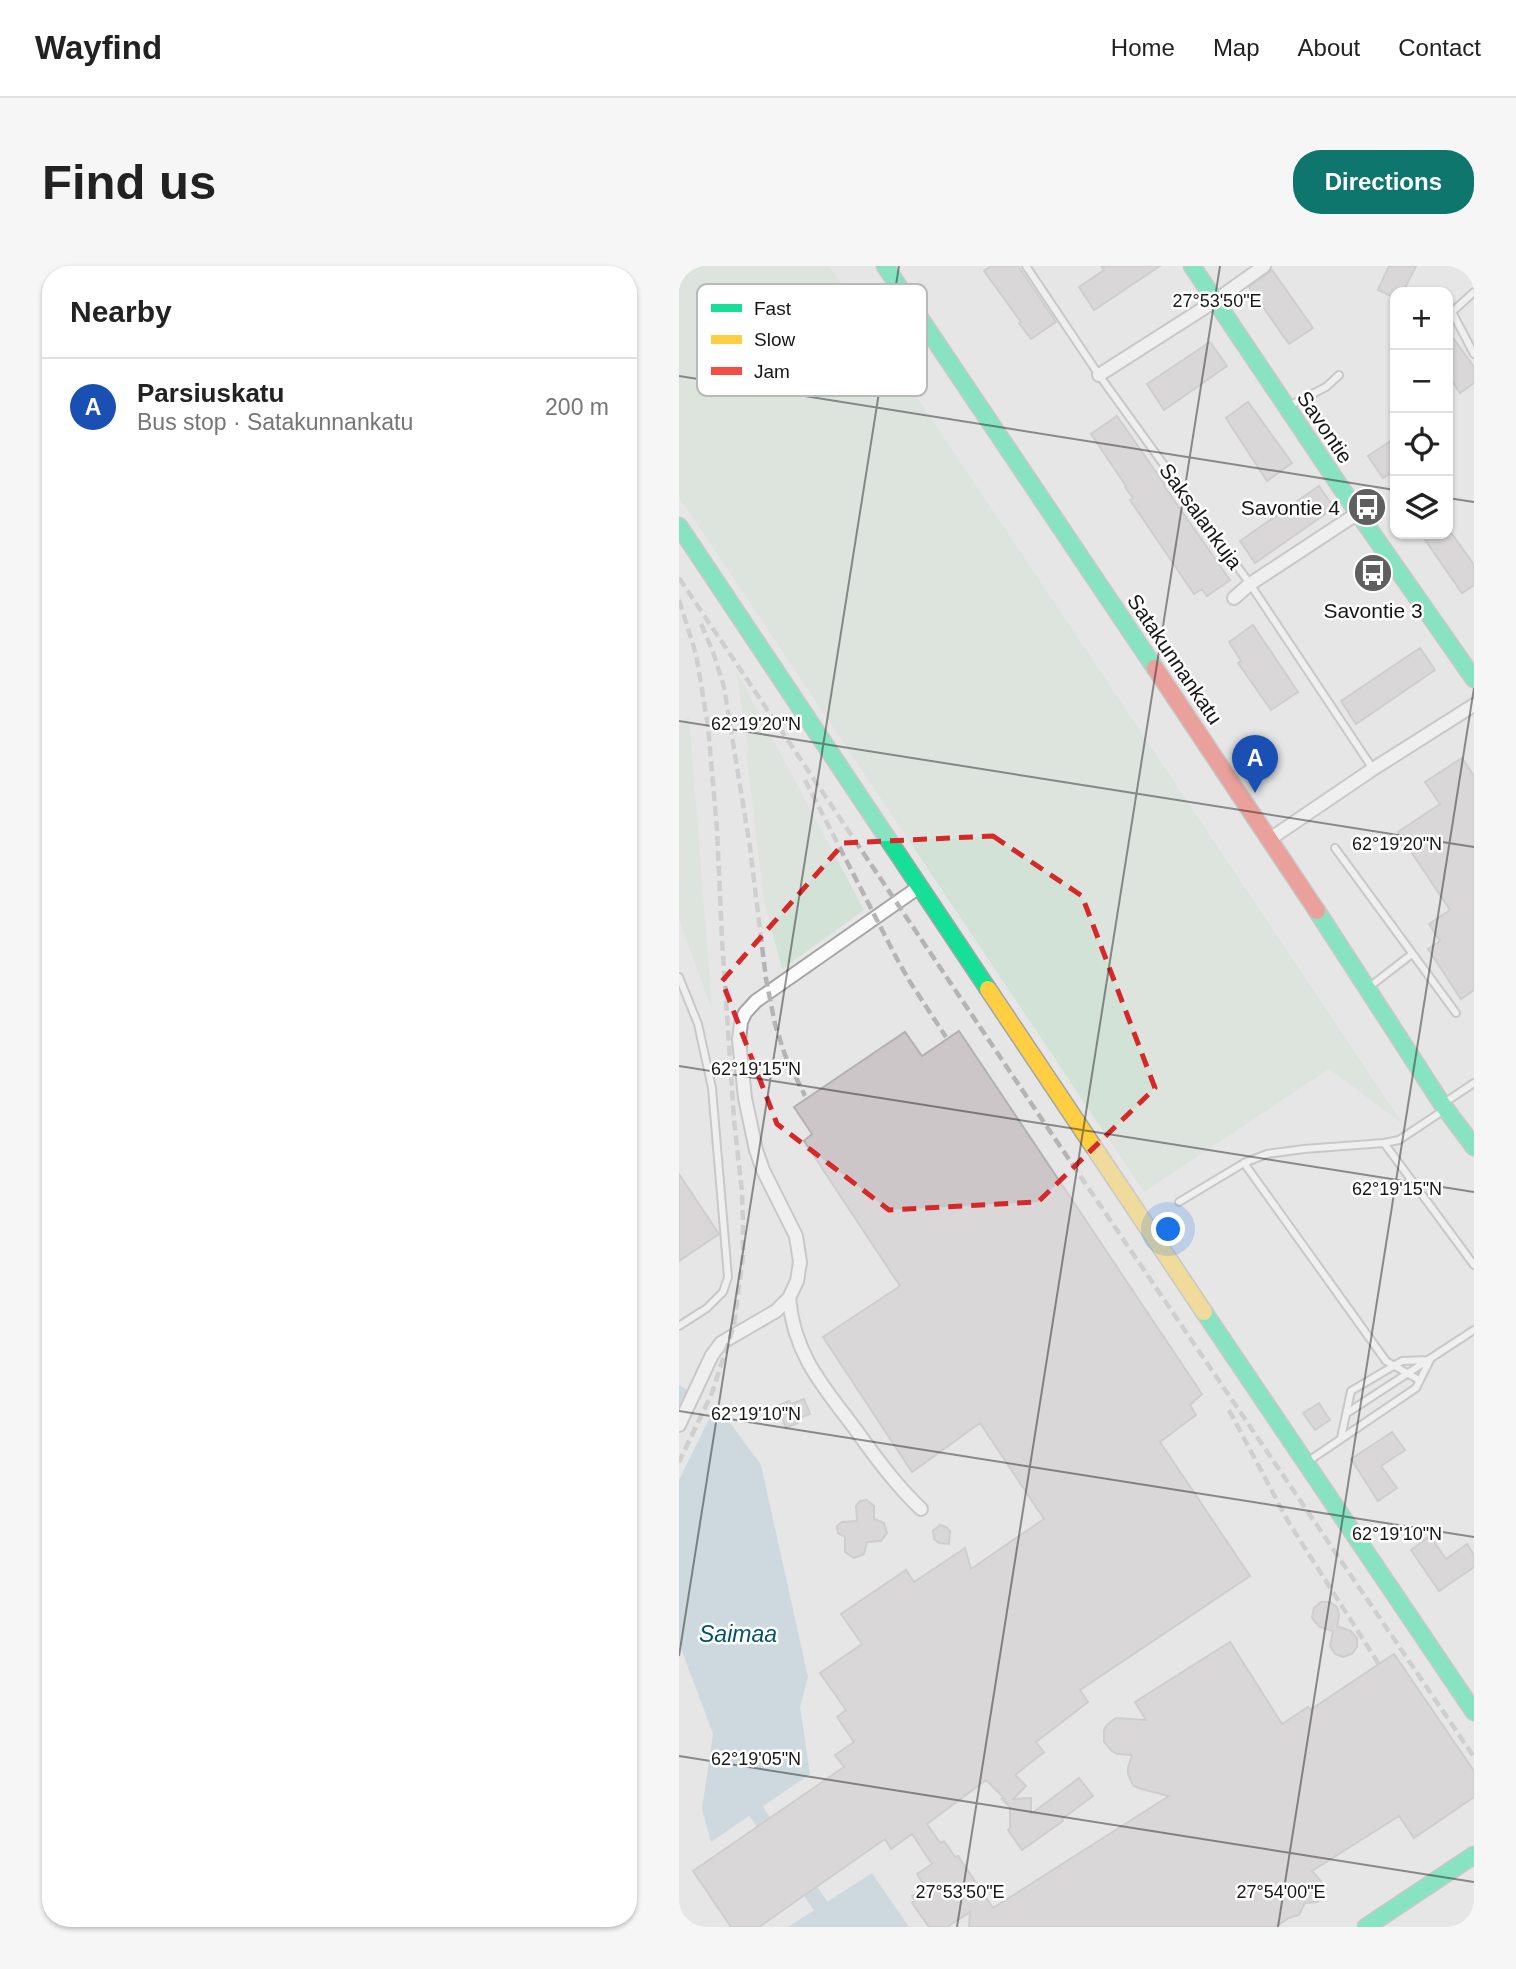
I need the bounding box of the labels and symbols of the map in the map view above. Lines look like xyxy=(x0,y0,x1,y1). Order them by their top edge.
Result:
legend xyxy=(697,284,927,396)
text: 27°53'50"E xyxy=(1172,291,1262,311)
text: Fast xyxy=(754,298,792,319)
text: Slow xyxy=(754,329,795,350)
text: Jam xyxy=(754,361,790,382)
street label: Savontie xyxy=(1293,387,1357,467)
street label: Saksalankuja xyxy=(1155,459,1247,574)
bus stop icon: Savontie 4 xyxy=(1346,486,1388,528)
place label: Savontie 4 xyxy=(1241,496,1340,519)
bus stop icon: Savontie 3 xyxy=(1352,552,1394,594)
street label: Satakunnankatu xyxy=(1123,590,1227,728)
place label: Savontie 3 xyxy=(1323,599,1423,622)
text: 62°19'20"N xyxy=(711,714,801,734)
pin: A xyxy=(1232,735,1278,793)
text: 62°19'20"N xyxy=(1352,834,1442,854)
text: 62°19'15"N xyxy=(711,1059,801,1079)
text: 62°19'15"N xyxy=(1352,1179,1442,1199)
your location xyxy=(1151,1212,1185,1246)
text: 62°19'10"N xyxy=(711,1404,801,1424)
text: 62°19'10"N xyxy=(1352,1524,1442,1544)
water label: Saimaa xyxy=(699,1621,777,1647)
text: 62°19'05"N xyxy=(711,1749,801,1769)
text: 27°53'50"E xyxy=(915,1882,1005,1902)
text: 27°54'00"E xyxy=(1236,1882,1326,1902)

